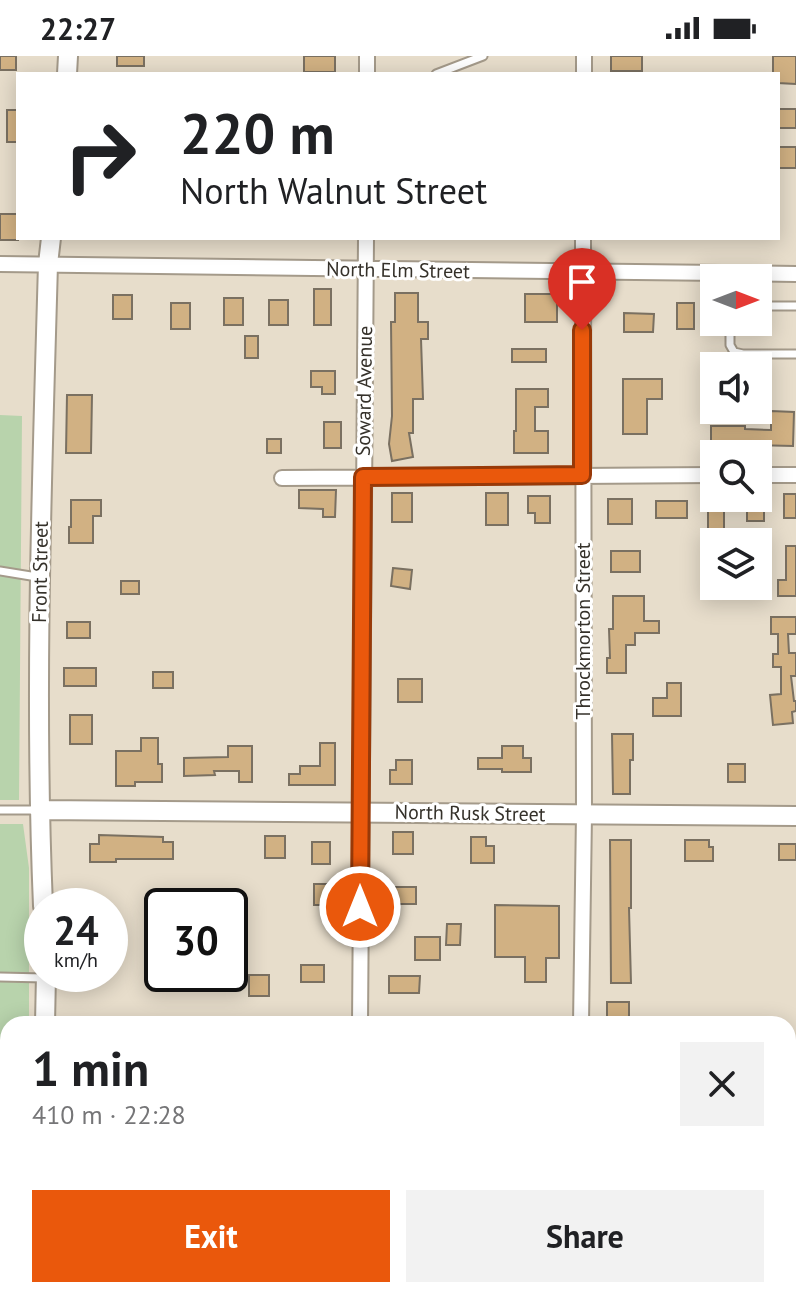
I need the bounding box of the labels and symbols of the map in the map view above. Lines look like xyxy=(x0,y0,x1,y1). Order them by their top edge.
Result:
pin xyxy=(548,248,616,330)
street label: North Elm Street xyxy=(326,256,470,284)
north arrow xyxy=(700,264,772,336)
street label: Soward Avenue xyxy=(350,326,378,456)
street label: Front Street xyxy=(26,521,54,623)
street label: Throckmorton Street xyxy=(570,542,596,720)
street label: North Rusk Street xyxy=(394,799,546,827)
position arrow xyxy=(318,865,402,949)
speed limit sign: 30 xyxy=(144,888,248,992)

